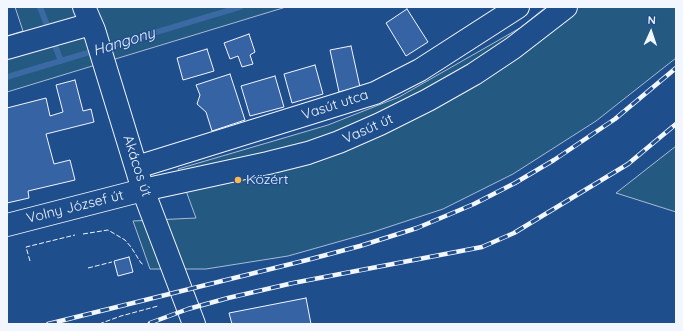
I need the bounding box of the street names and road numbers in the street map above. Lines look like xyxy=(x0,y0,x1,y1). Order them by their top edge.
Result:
street label: Vasút utca xyxy=(300,86,370,124)
street label: Vasút út xyxy=(340,110,396,148)
street label: Akácos út xyxy=(119,133,155,199)
street label: Volny József út xyxy=(25,187,125,227)

